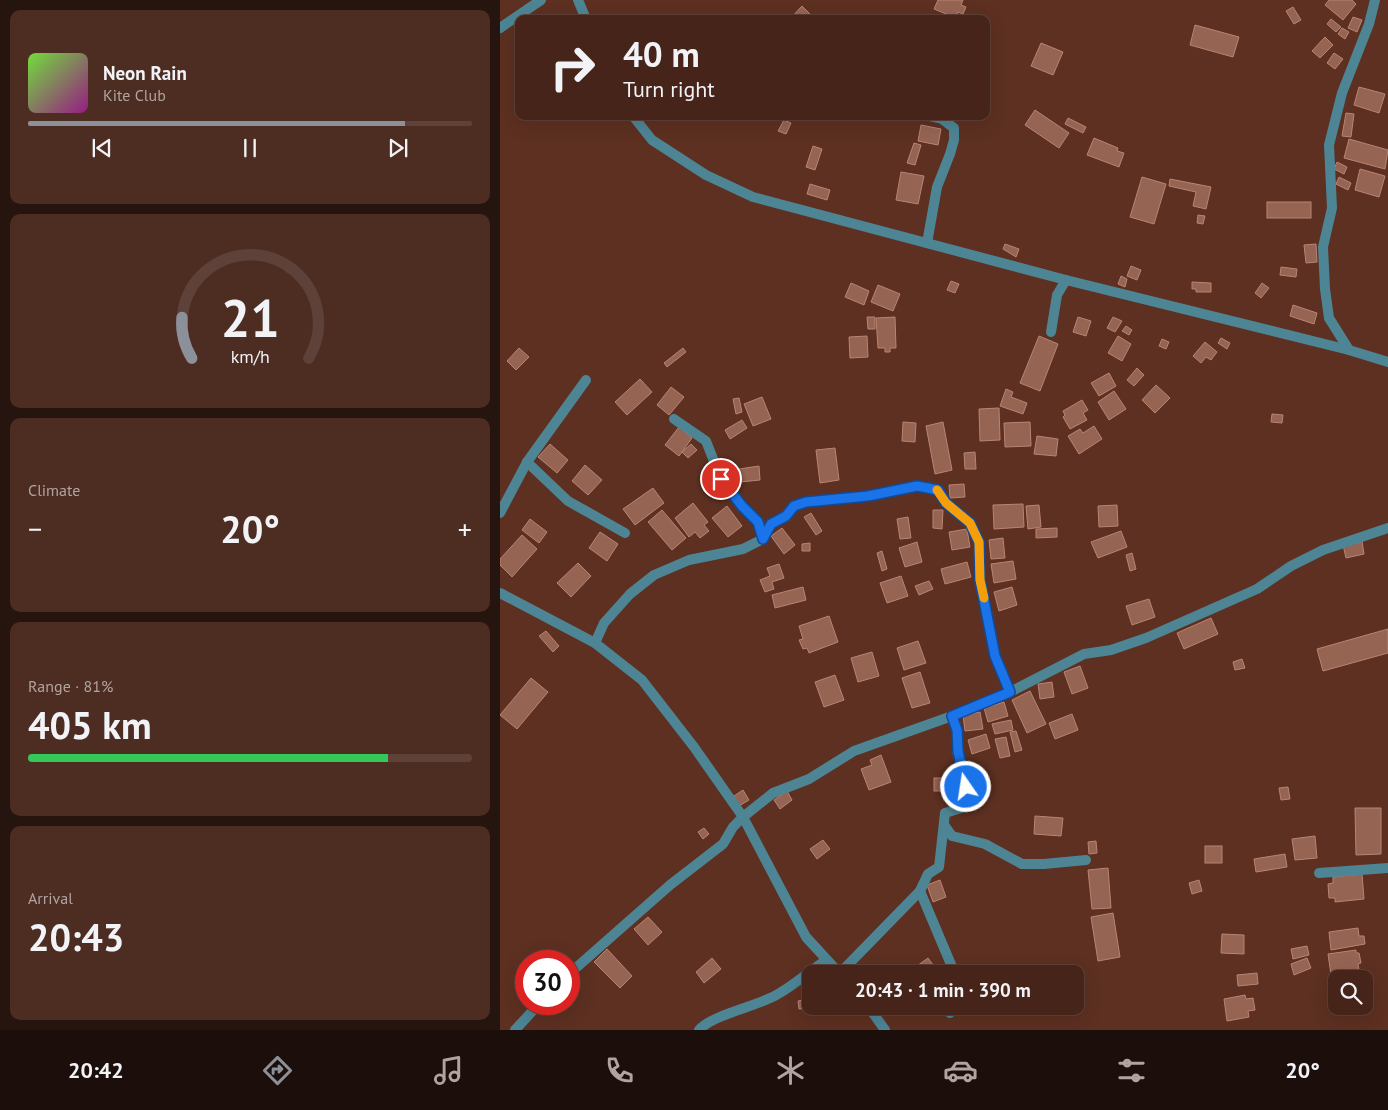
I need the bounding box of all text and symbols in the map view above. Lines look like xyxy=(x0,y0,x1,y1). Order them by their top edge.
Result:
text: 40 m xyxy=(623,31,700,77)
icon: right xyxy=(540,35,605,100)
text: Neon Rain xyxy=(103,61,187,85)
text: Turn right xyxy=(623,75,715,103)
text: Kite Club xyxy=(103,85,166,105)
icon: previous xyxy=(88,134,116,162)
icon: pause xyxy=(236,134,264,162)
icon: next xyxy=(384,134,412,162)
text: 21 xyxy=(221,284,279,351)
text: km/h xyxy=(230,345,270,368)
pin xyxy=(700,458,742,500)
icon: arrive xyxy=(707,465,735,493)
text: Climate xyxy=(28,480,80,500)
text: 20° xyxy=(220,504,280,553)
text: − xyxy=(28,510,42,547)
text: + xyxy=(458,510,472,547)
text: Range · 81% xyxy=(28,676,113,696)
text: 405 km xyxy=(28,700,152,749)
position arrow xyxy=(939,760,991,812)
text: Arrival xyxy=(28,888,73,908)
text: 20:43 xyxy=(28,912,124,961)
speed limit sign: 30 xyxy=(515,950,580,1015)
map controls xyxy=(1328,970,1373,1015)
button: search xyxy=(1328,970,1373,1015)
text: 20:43 · 1 min · 390 m xyxy=(855,978,1031,1002)
icon: directions xyxy=(260,1053,295,1088)
icon: music xyxy=(431,1053,466,1088)
icon: phone xyxy=(602,1053,637,1088)
icon: climate xyxy=(773,1053,808,1088)
icon: car xyxy=(943,1053,978,1088)
icon: filters xyxy=(1114,1053,1149,1088)
text: 20:42 xyxy=(68,1056,124,1084)
text: 20° xyxy=(1285,1056,1320,1084)

